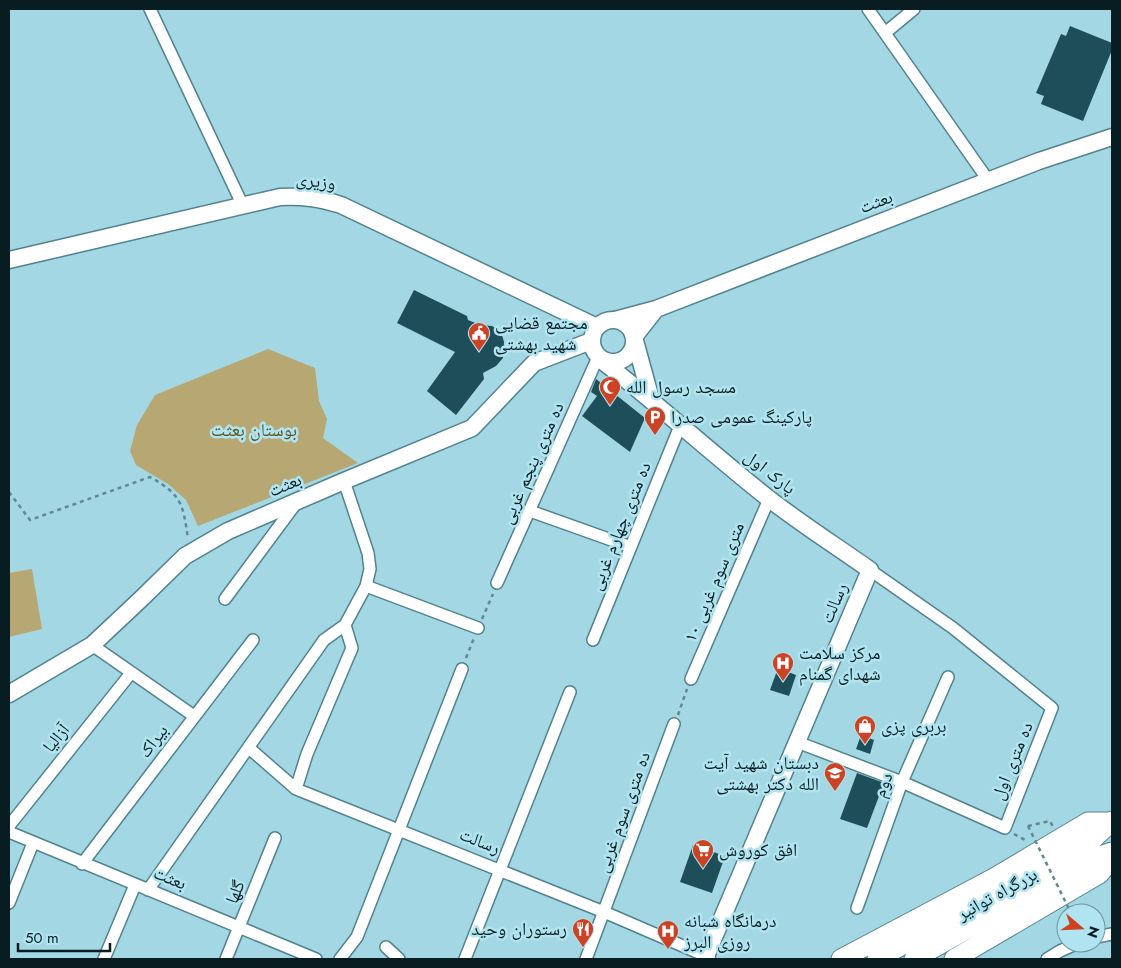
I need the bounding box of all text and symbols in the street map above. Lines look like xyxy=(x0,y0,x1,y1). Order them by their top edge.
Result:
street label: وزیری xyxy=(294,165,338,197)
street label: بعثت xyxy=(856,184,896,220)
place label: مجتمع قضایی شهید بهشتی xyxy=(495,310,588,357)
public building icon: مجتمع قضایی شهید بهشتی xyxy=(467,321,491,352)
place label: مسجد رسول الله xyxy=(626,374,736,400)
mosque icon: مسجد رسول الله xyxy=(598,375,622,406)
street label: ده متری پنجم غربی xyxy=(494,398,570,528)
place label: پارکینگ عمومی صدرا xyxy=(671,404,812,430)
parking icon: پارکینگ عمومی صدرا xyxy=(643,405,667,436)
park label: بوستان بعثت xyxy=(211,417,297,443)
street label: پارک اول xyxy=(739,443,801,501)
street label: ده متری چهارم غربی xyxy=(582,458,658,594)
street label: بعثت xyxy=(264,466,306,504)
street label: ۱۰ متری سوم غربی xyxy=(677,518,751,646)
street label: رسالت xyxy=(814,579,854,627)
place label: مرکز سلامت شهدای گمنام xyxy=(799,640,881,687)
hospital icon: مرکز سلامت شهدای گمنام xyxy=(771,651,795,682)
place label: بربری پزی xyxy=(881,713,947,739)
shop icon: بربری پزی xyxy=(853,714,877,745)
street label: آزالیا xyxy=(36,718,76,758)
street label: ده متری اول xyxy=(985,718,1039,804)
street label: بیراک xyxy=(132,719,174,763)
street label: ده متری سوم غربی xyxy=(589,748,657,876)
place label: دبستان شهید آیت الله دکتر بهشتی xyxy=(703,750,819,797)
school or university icon: دبستان شهید آیت الله دکتر بهشتی xyxy=(823,761,847,792)
street label: دوم xyxy=(866,769,900,801)
street label: رسالت xyxy=(456,821,504,861)
place label: افق کوروش xyxy=(719,837,797,863)
supermarket icon: افق کوروش xyxy=(691,838,715,869)
street label: بعثت xyxy=(150,860,190,896)
street label: بزرگراه توانیر xyxy=(951,861,1042,927)
street label: گلها xyxy=(219,876,252,908)
north arrow xyxy=(1056,903,1106,953)
place label: درمانگاه شبانه روزی البرز xyxy=(683,908,776,955)
place label: رستوران وحید xyxy=(471,916,567,942)
restaurant icon: رستوران وحید xyxy=(571,917,595,948)
hospital icon: درمانگاه شبانه روزی البرز xyxy=(656,919,680,950)
scale bar xyxy=(18,920,110,952)
text: N xyxy=(1082,924,1105,941)
text: 50 m xyxy=(25,927,59,949)

